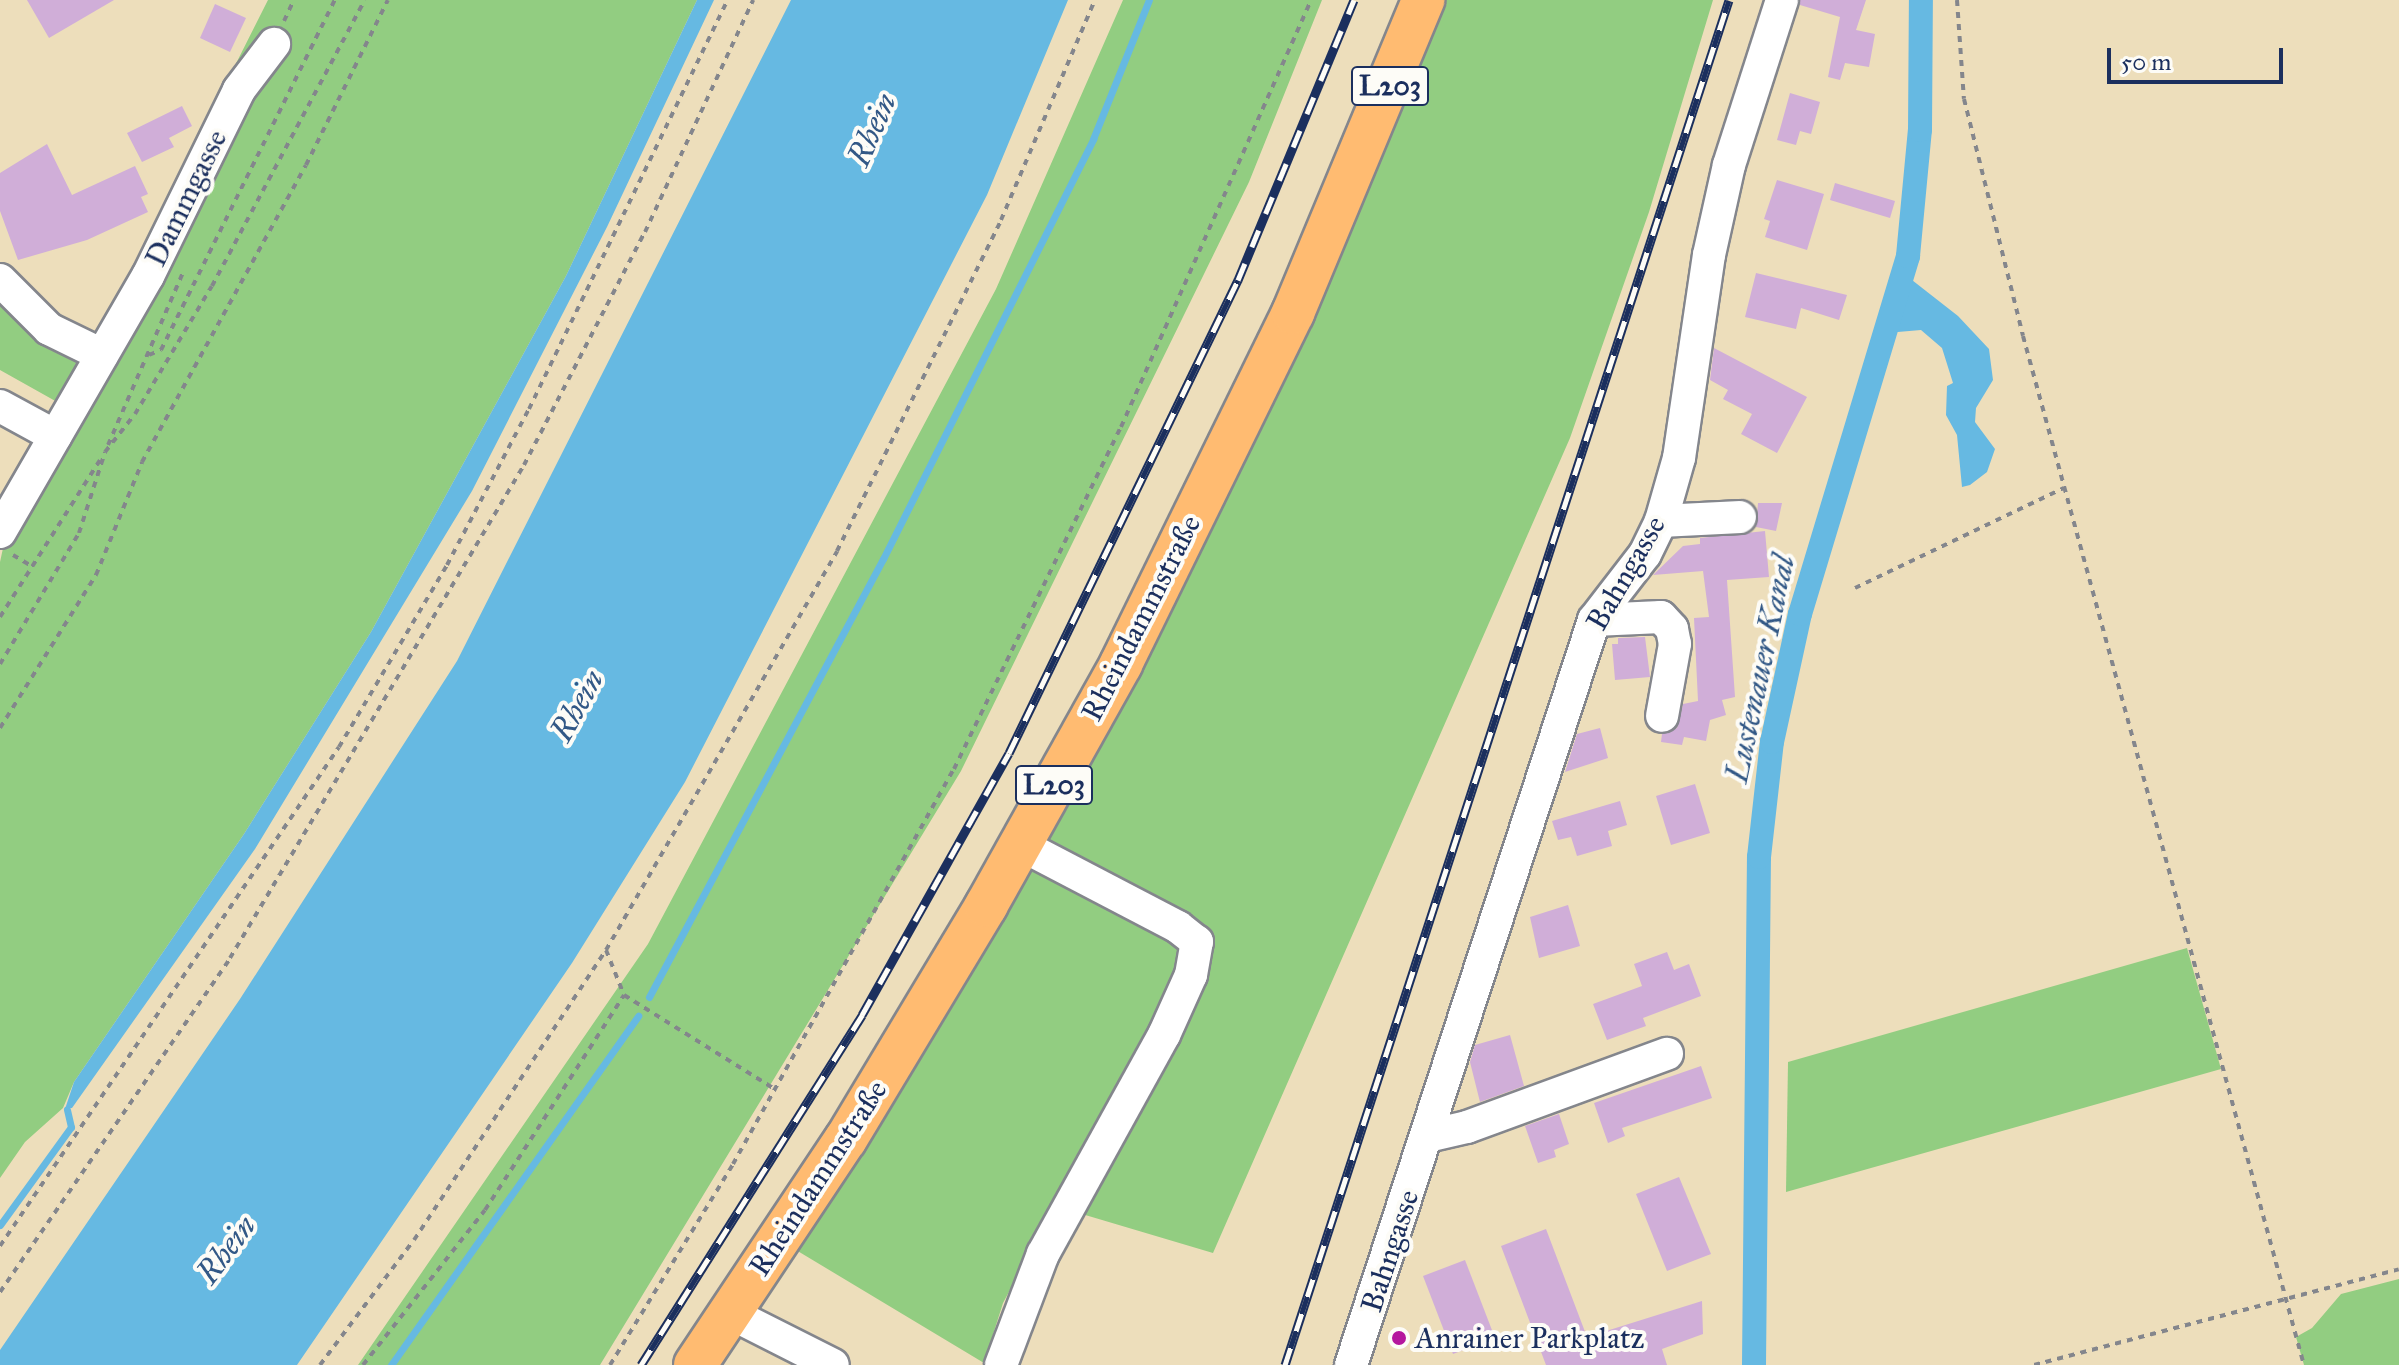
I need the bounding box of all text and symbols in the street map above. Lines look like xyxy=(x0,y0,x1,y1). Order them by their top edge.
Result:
scale bar xyxy=(2111,32,2287,82)
text: 50 m xyxy=(2121,47,2171,77)
road number: L203 xyxy=(1350,62,1430,110)
water label: Rhein xyxy=(840,88,906,172)
street label: Dammgasse xyxy=(137,124,235,272)
street label: Rheindammstraße xyxy=(1074,509,1208,727)
street label: Bahngasse xyxy=(1579,509,1673,637)
water label: Lustenauer Kanal xyxy=(1718,552,1804,786)
water label: Rhein xyxy=(543,664,613,748)
road number: L203 xyxy=(1014,761,1094,809)
street label: Rheindammstraße xyxy=(741,1073,895,1283)
street label: Bahngasse xyxy=(1353,1185,1427,1317)
water label: Rhein xyxy=(189,1208,265,1292)
place label: Anrainer Parkplatz xyxy=(1415,1320,1644,1356)
marker: Anrainer Parkplatz xyxy=(1390,1329,1408,1347)

